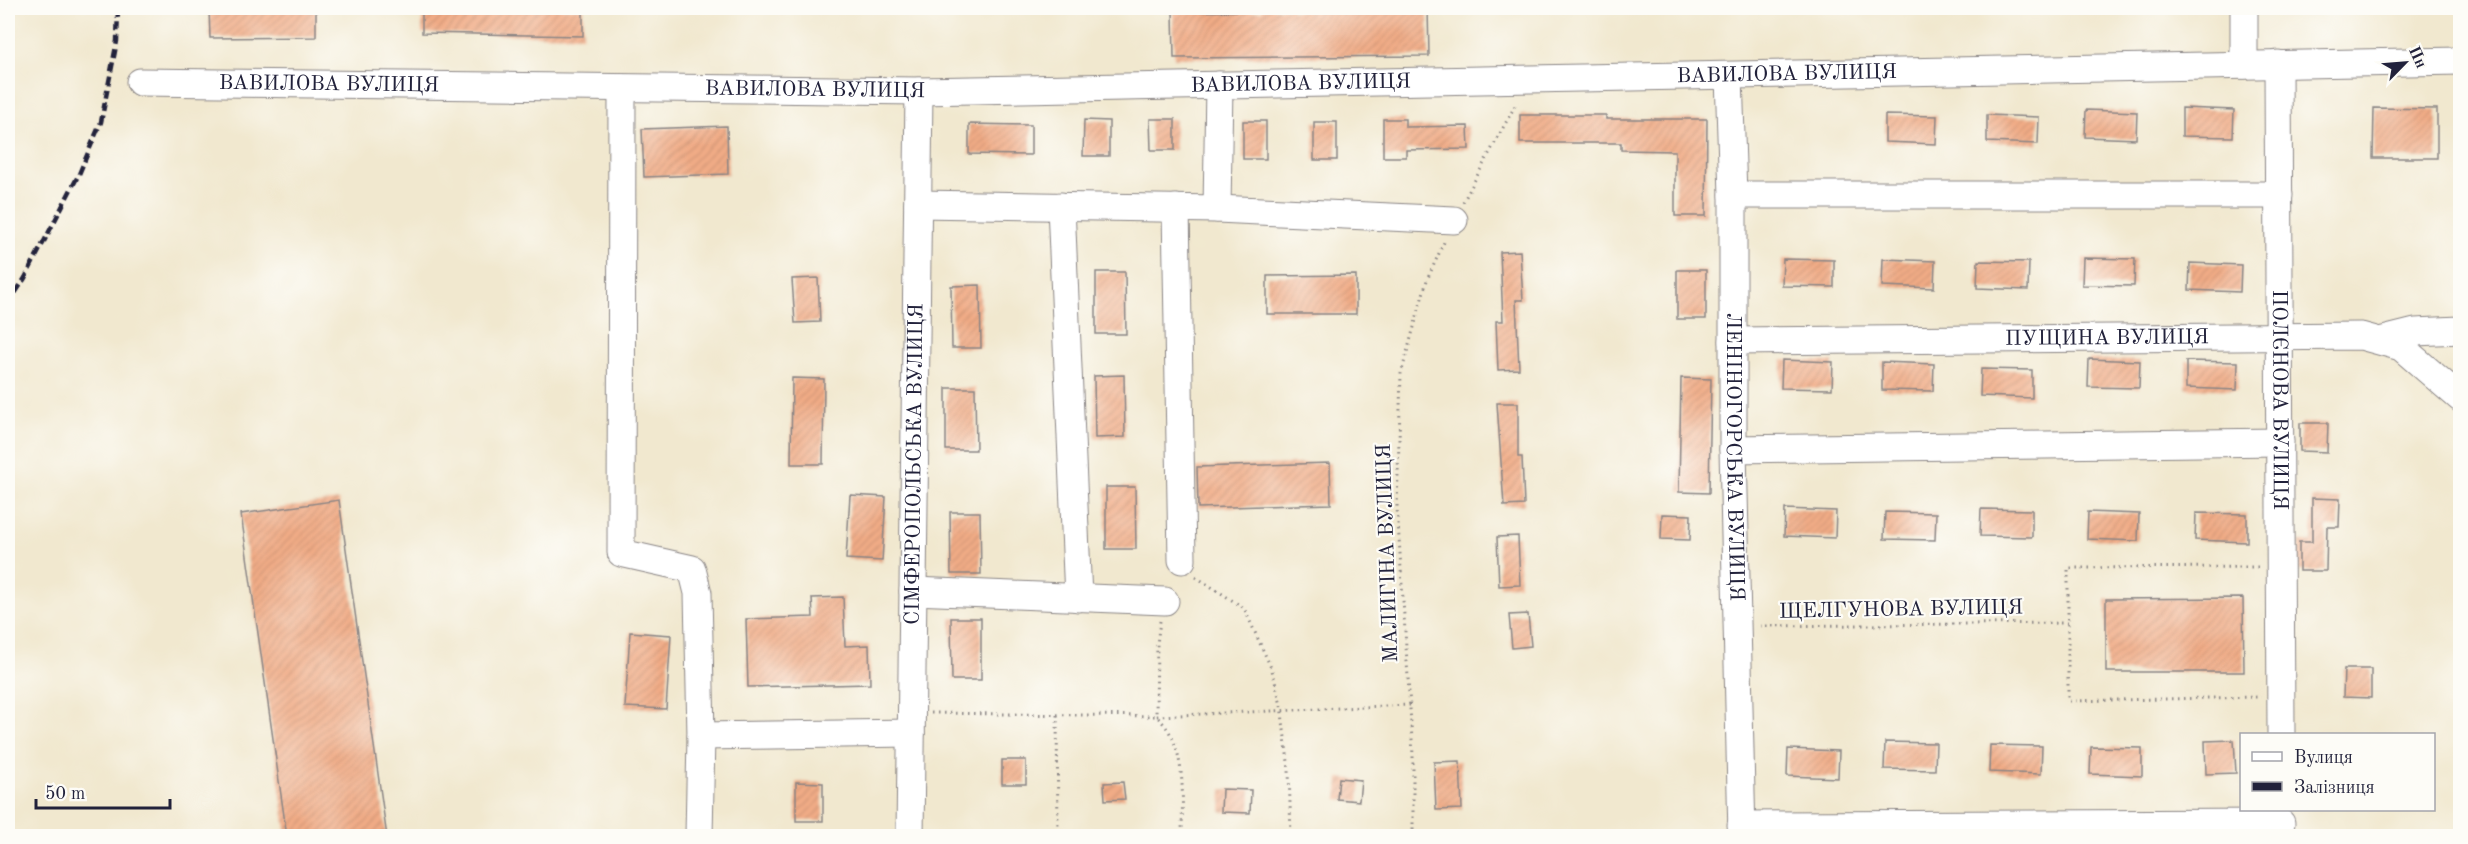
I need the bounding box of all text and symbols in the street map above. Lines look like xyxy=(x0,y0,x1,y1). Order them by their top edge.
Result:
north arrow xyxy=(2375,33,2435,93)
text: Пн xyxy=(2405,44,2429,71)
street label: ВАВИЛОВА ВУЛИЦЯ xyxy=(1676,61,1897,87)
street label: ВАВИЛОВА ВУЛИЦЯ xyxy=(1191,71,1411,96)
street label: ВАВИЛОВА ВУЛИЦЯ xyxy=(219,72,439,96)
street label: ВАВИЛОВА ВУЛИЦЯ xyxy=(705,78,925,102)
street label: ПОЛЄНОВА ВУЛИЦЯ xyxy=(2269,290,2290,510)
street label: СІМФЕРОПОЛЬСЬКА ВУЛИЦЯ xyxy=(902,303,927,625)
street label: ЛЕНІНОГОРСЬКА ВУЛИЦЯ xyxy=(1722,313,1747,601)
street label: ПУЩИНА ВУЛИЦЯ xyxy=(2005,327,2209,349)
street label: МАЛИГІНА ВУЛИЦЯ xyxy=(1374,443,1402,663)
street label: ЩЕЛГУНОВА ВУЛИЦЯ xyxy=(1779,597,2023,623)
legend xyxy=(2240,733,2435,811)
text: Вулиця xyxy=(2294,749,2353,767)
scale bar xyxy=(36,772,170,810)
text: Залізниця xyxy=(2294,779,2375,797)
text: 50 m xyxy=(45,785,85,803)

